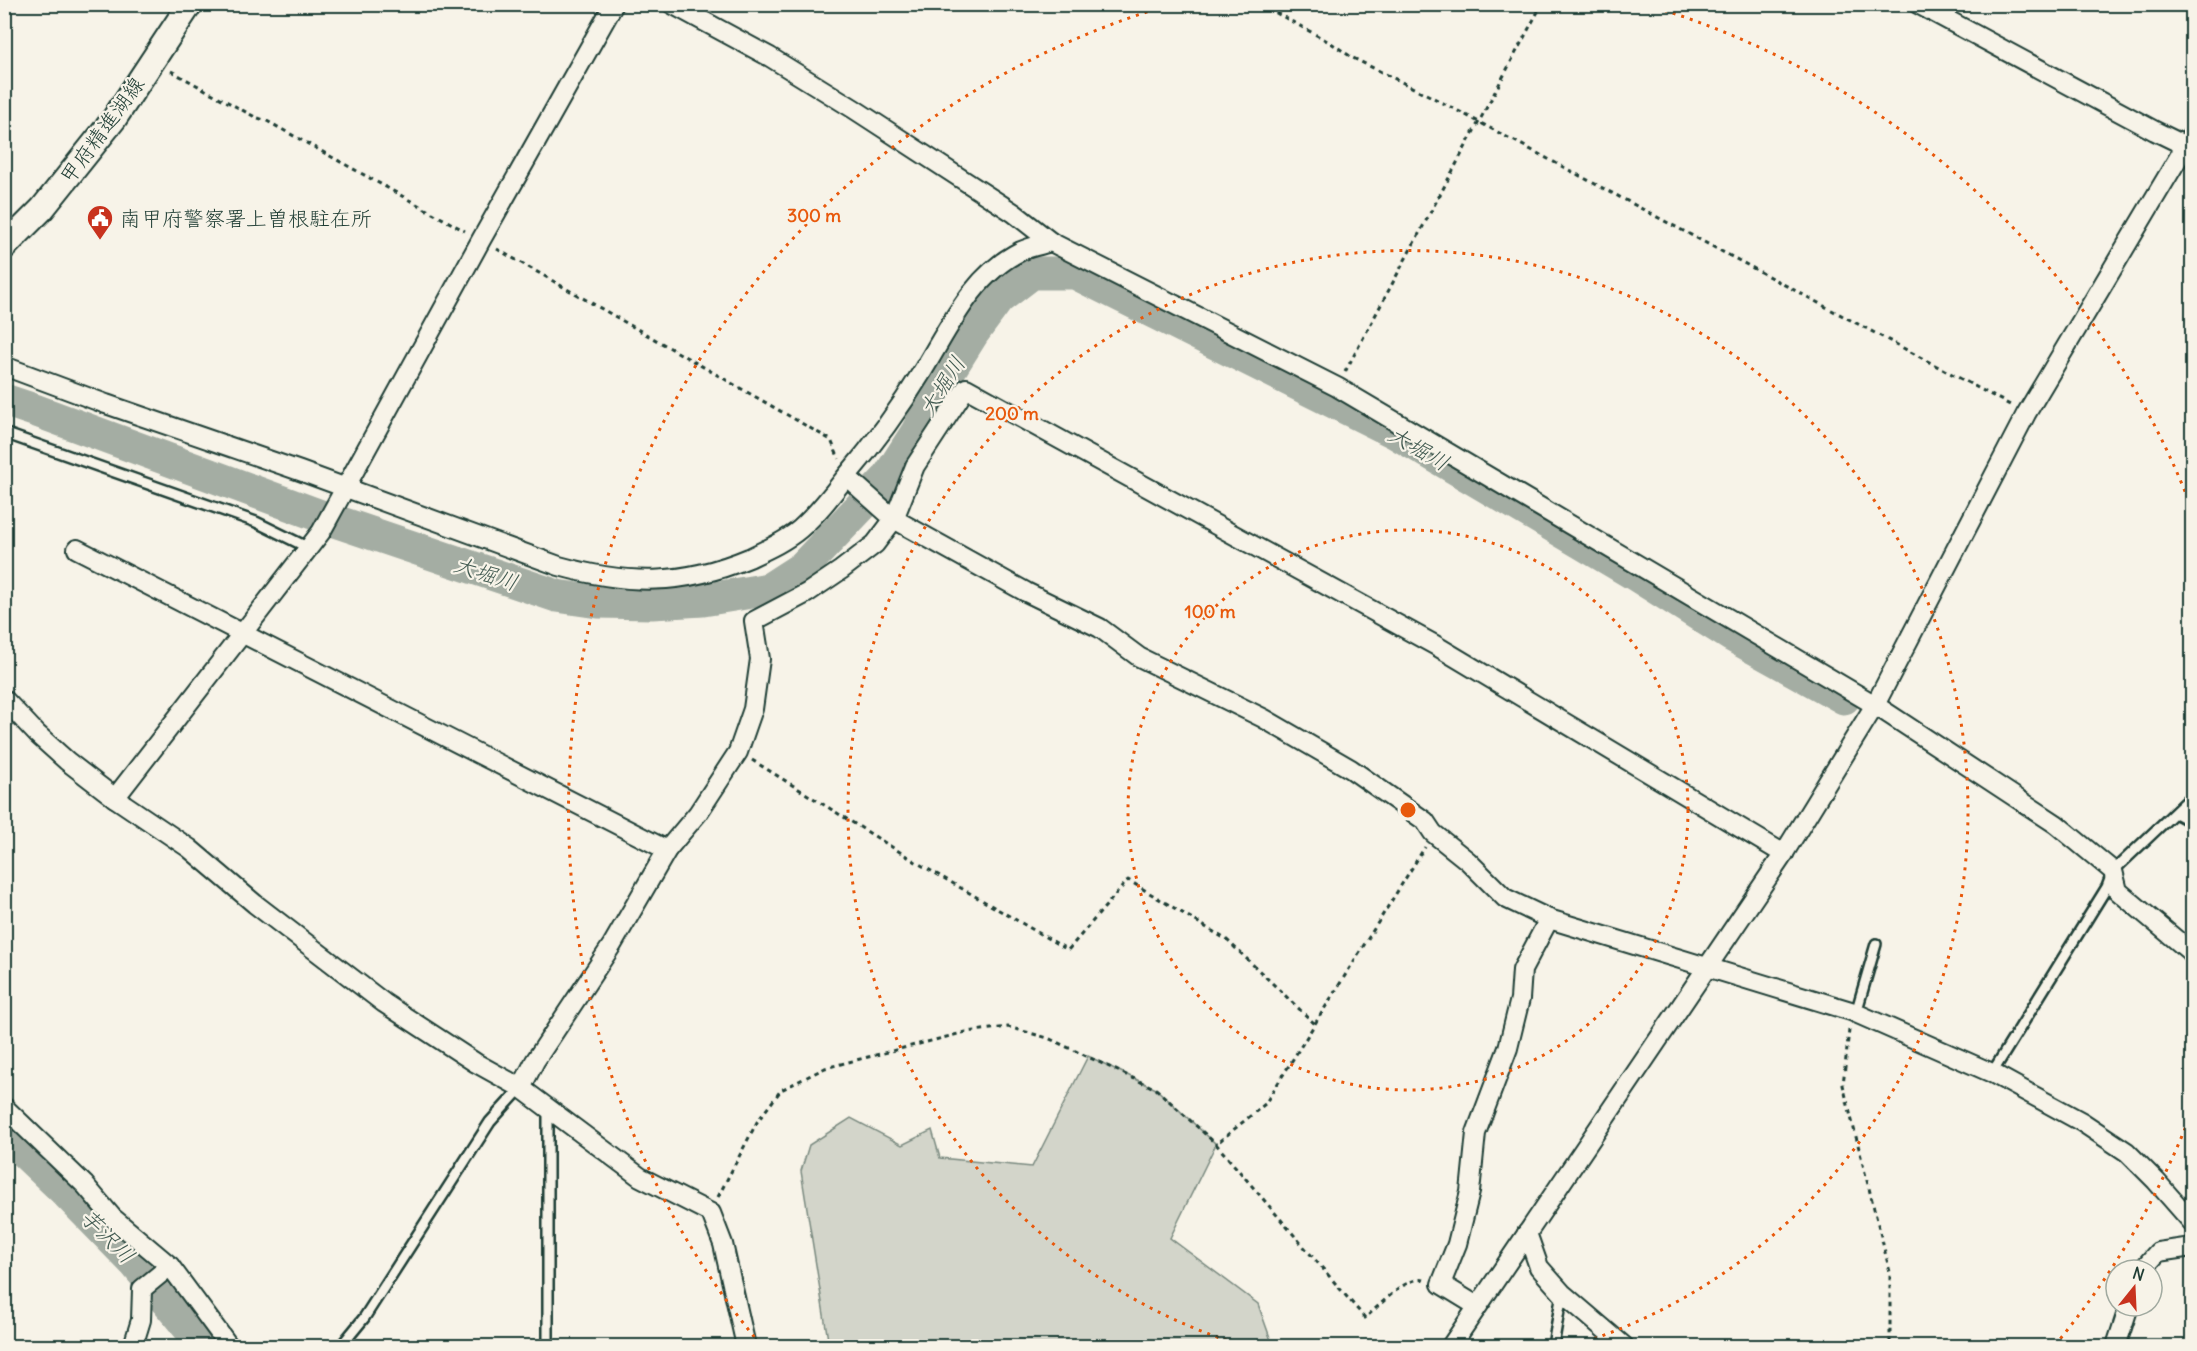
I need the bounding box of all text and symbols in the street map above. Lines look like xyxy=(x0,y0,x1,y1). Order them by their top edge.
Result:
street label: 甲府精進湖線 xyxy=(54,71,150,189)
public building icon: 南甲府警察署上曽根駐在所 xyxy=(85,203,115,241)
text: 300 m xyxy=(787,204,841,227)
place label: 南甲府警察署上曽根駐在所 xyxy=(120,205,372,232)
water label: 大堀川 xyxy=(913,351,971,421)
text: 200 m xyxy=(985,402,1039,425)
water label: 大堀川 xyxy=(1383,419,1455,477)
water label: 大堀川 xyxy=(450,549,522,597)
text: 100 m xyxy=(1185,600,1236,623)
centre of rings xyxy=(1398,800,1418,820)
water label: 芋沢川 xyxy=(75,1203,141,1269)
north arrow xyxy=(2104,1258,2164,1318)
text: N xyxy=(2130,1263,2147,1285)

